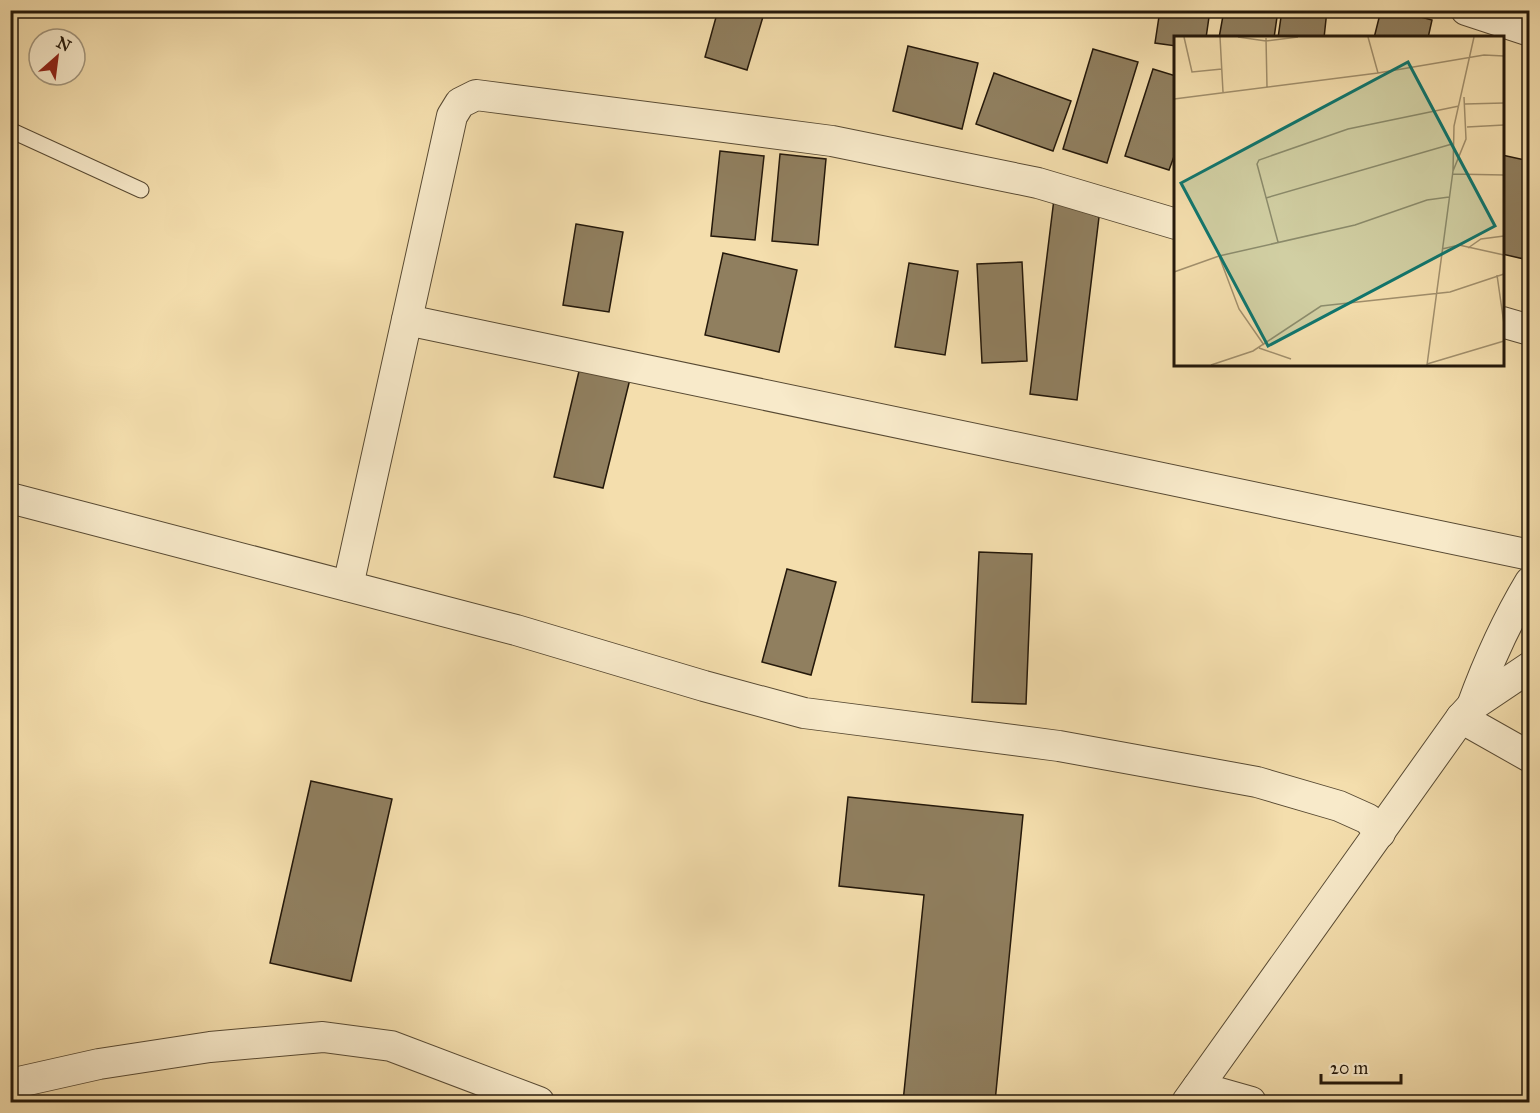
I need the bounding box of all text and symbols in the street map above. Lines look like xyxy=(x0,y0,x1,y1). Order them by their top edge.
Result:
north arrow xyxy=(27,27,87,87)
text: N xyxy=(53,33,75,56)
inset map xyxy=(1174,36,1504,366)
scale bar xyxy=(1321,1047,1400,1085)
text: 20 m xyxy=(1330,1057,1368,1079)

